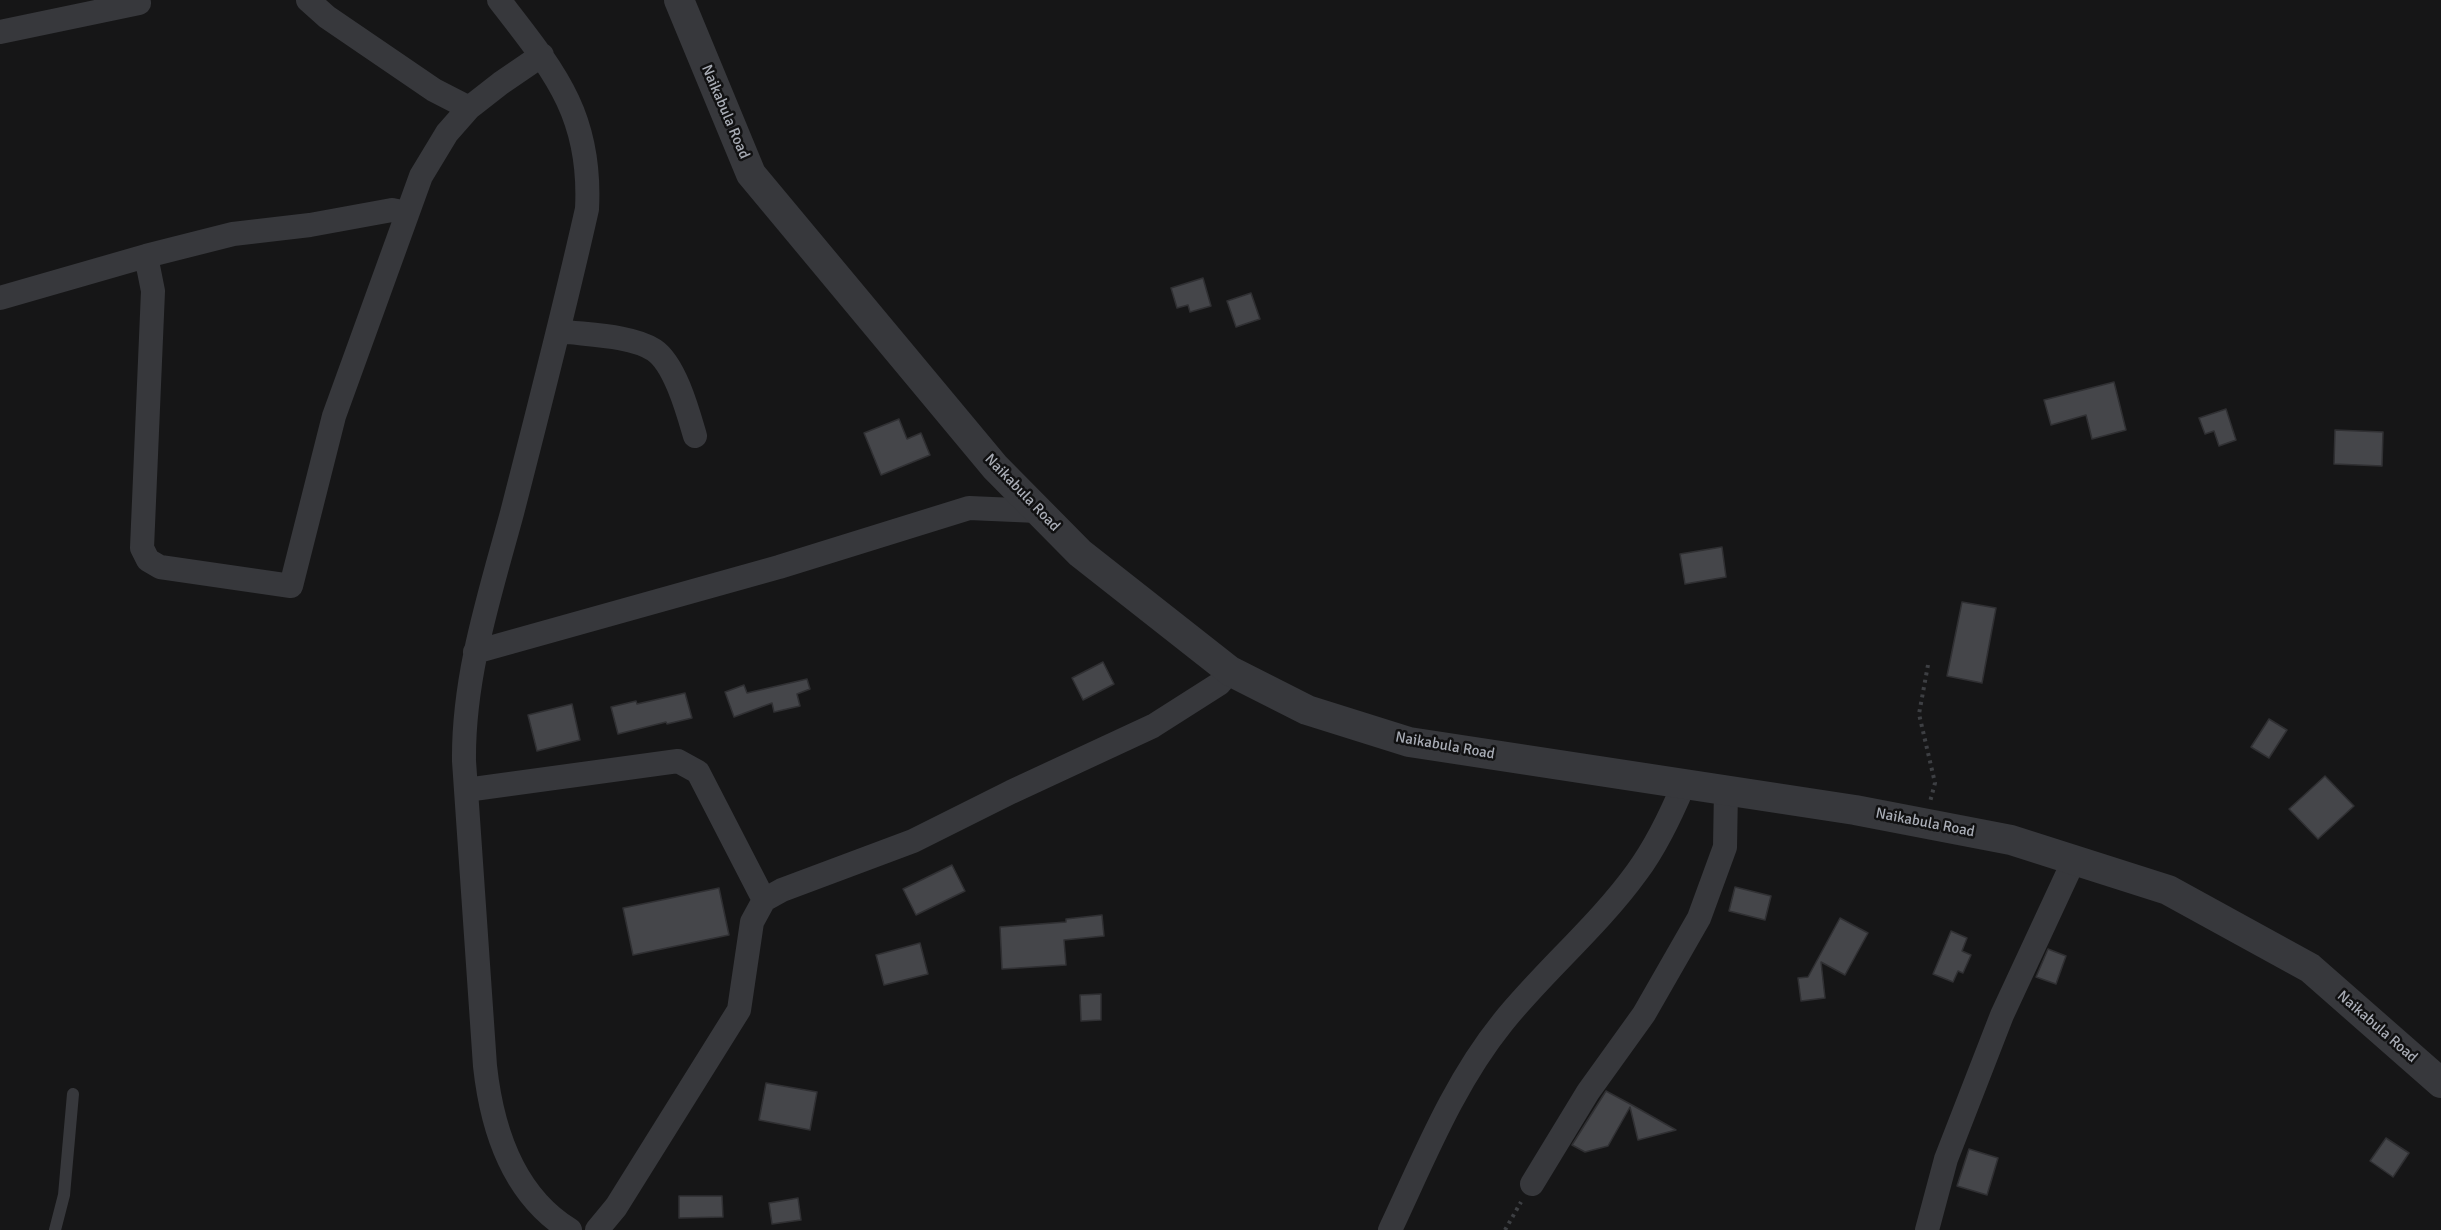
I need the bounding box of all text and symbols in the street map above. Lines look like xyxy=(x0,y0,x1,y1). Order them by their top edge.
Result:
street label: Naikabula Road xyxy=(697,62,753,162)
street label: Naikabula Road xyxy=(981,451,1063,535)
street label: Naikabula Road xyxy=(1394,728,1496,764)
street label: Naikabula Road xyxy=(1874,805,1976,841)
street label: Naikabula Road xyxy=(2333,987,2421,1067)

